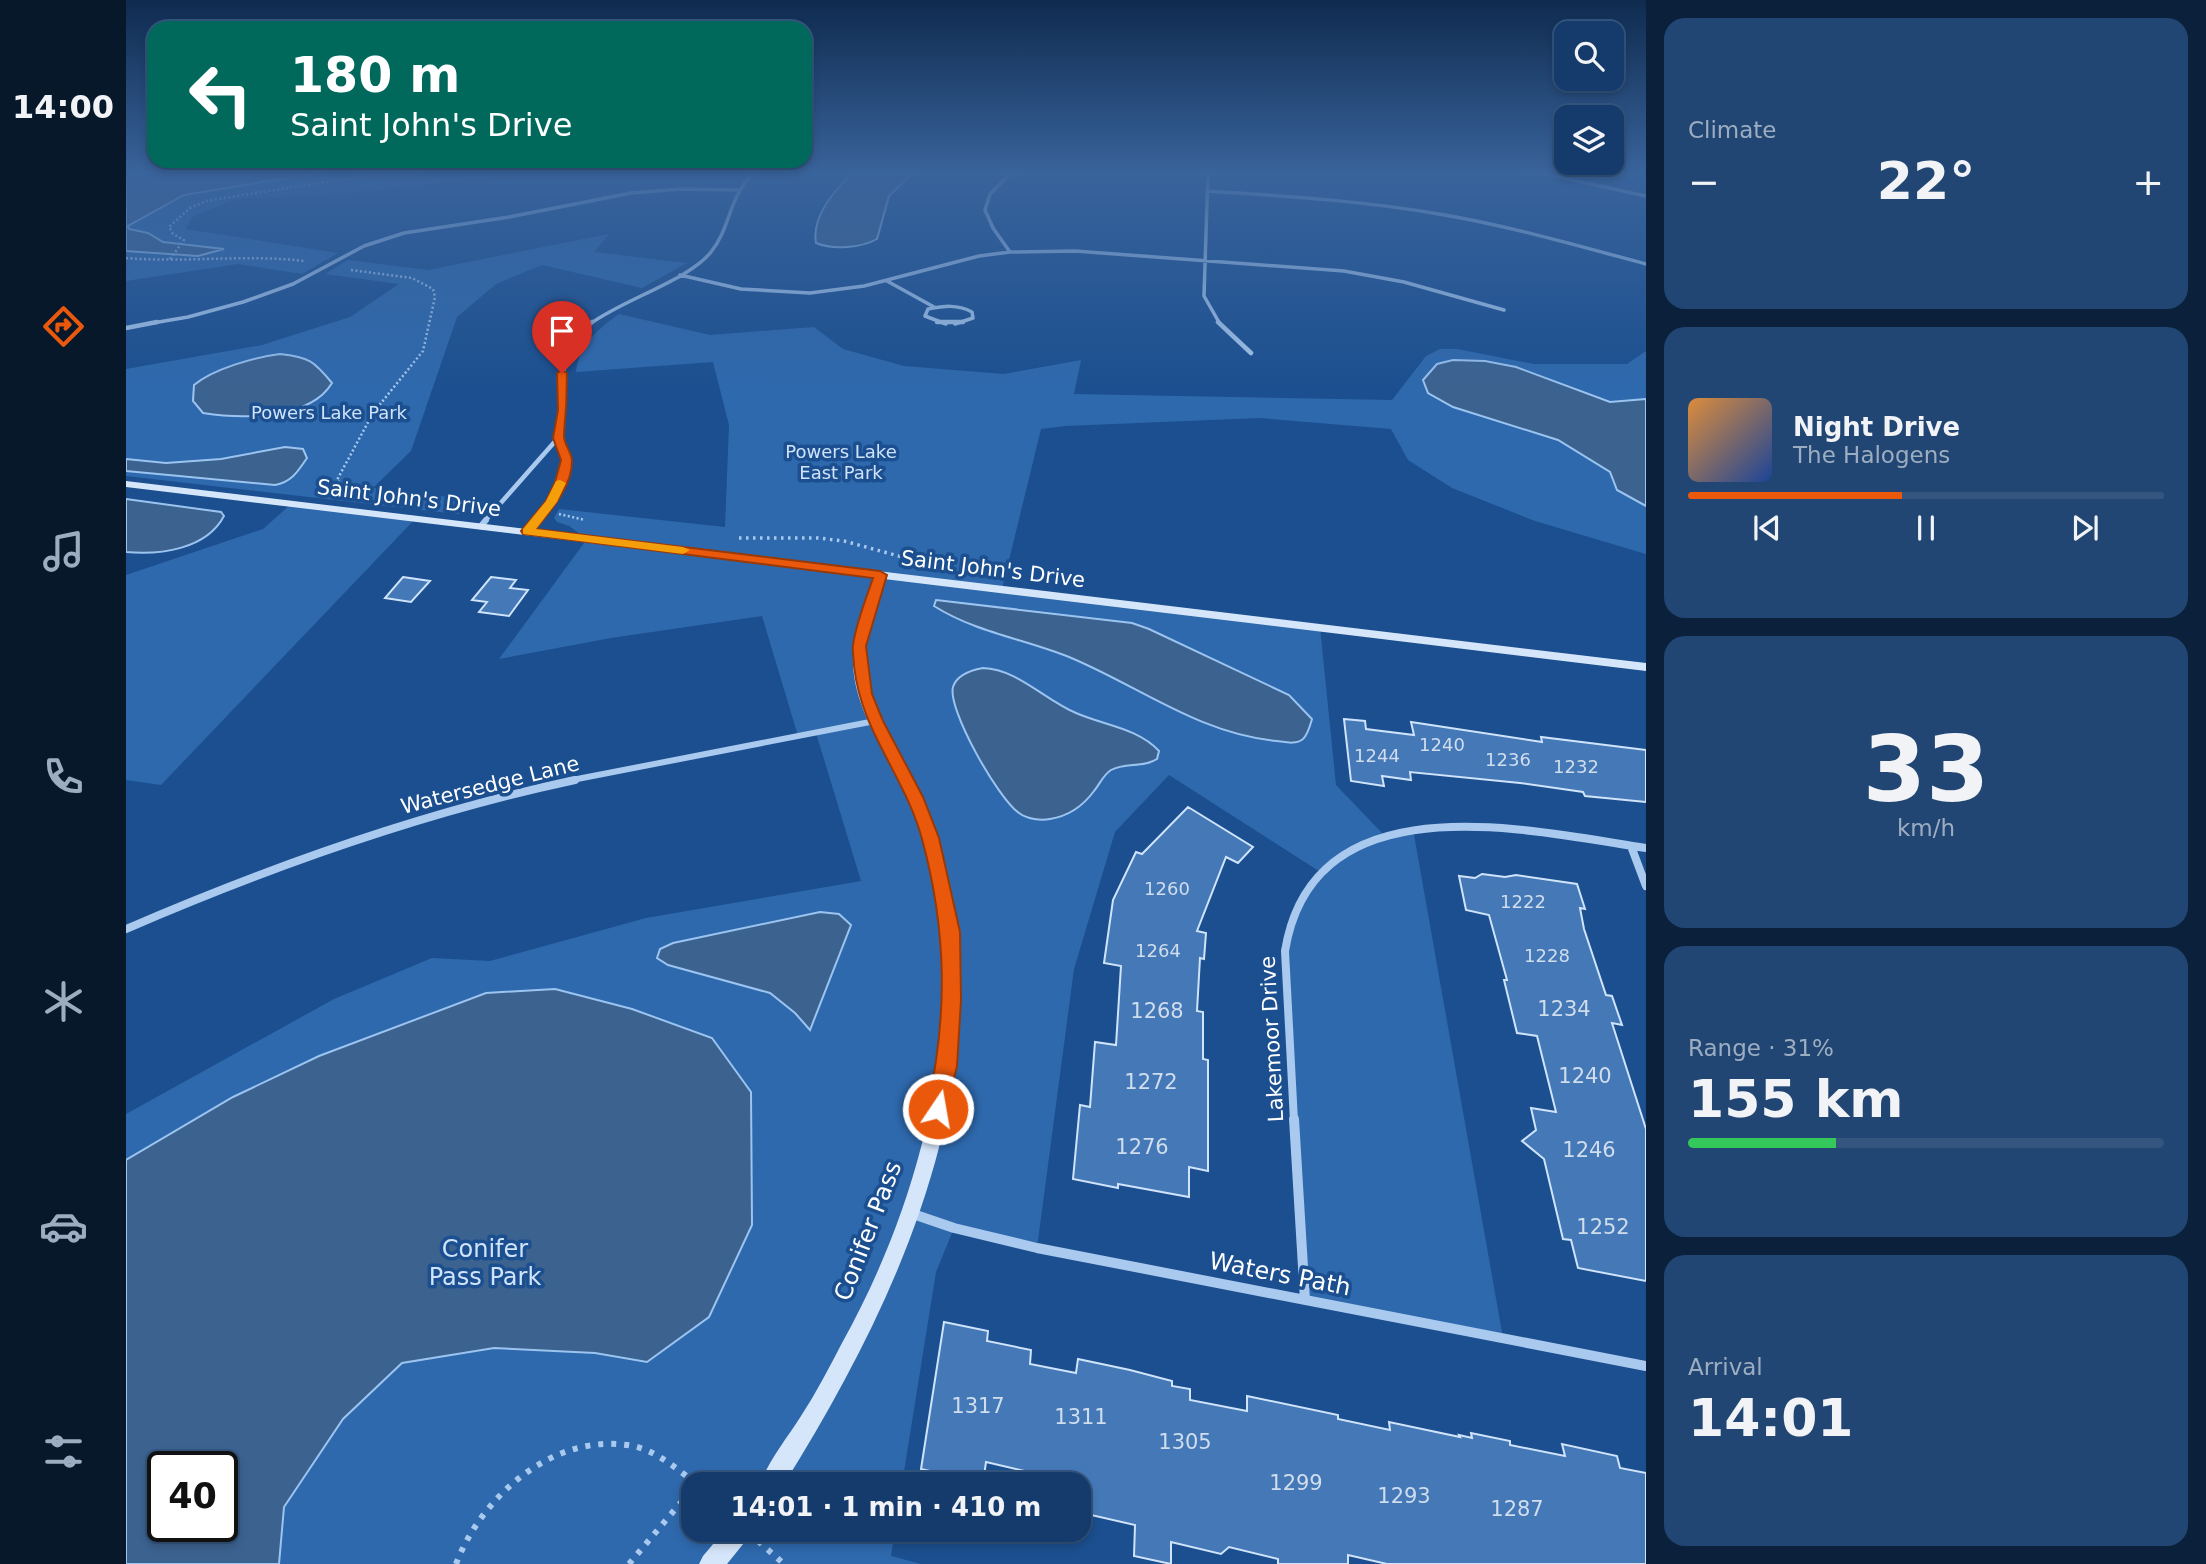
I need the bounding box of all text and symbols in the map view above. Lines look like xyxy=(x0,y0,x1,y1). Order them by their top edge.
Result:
map controls xyxy=(1554,21,1624,175)
button: search xyxy=(1554,21,1624,91)
text: 180 m xyxy=(290,47,460,104)
icon: left xyxy=(175,49,266,140)
text: 14:00 xyxy=(12,88,114,126)
button: layers xyxy=(1554,105,1624,175)
text: Saint John's Drive xyxy=(290,106,572,144)
text: Climate xyxy=(1688,117,1777,143)
text: 22° xyxy=(1877,151,1975,211)
text: − xyxy=(1688,160,1720,204)
text: + xyxy=(2132,160,2164,204)
pin xyxy=(532,301,592,373)
icon: directions xyxy=(39,302,88,351)
icon: arrive xyxy=(543,312,581,350)
park label: Powers Lake Park xyxy=(251,402,408,423)
text: Night Drive xyxy=(1793,412,1960,442)
park label: Powers Lake East Park xyxy=(785,441,897,483)
text: The Halogens xyxy=(1793,442,1950,468)
street label: Saint John's Drive xyxy=(316,475,502,521)
icon: previous xyxy=(1748,509,1786,547)
icon: pause xyxy=(1907,509,1945,547)
icon: next xyxy=(2066,509,2104,547)
icon: music xyxy=(39,527,88,576)
street label: Saint John's Drive xyxy=(900,546,1086,592)
text: 33 xyxy=(1863,717,1989,822)
house number: 1240 xyxy=(1419,734,1465,755)
house number: 1244 xyxy=(1354,745,1400,766)
house number: 1236 xyxy=(1485,749,1531,770)
street label: Watersedge Lane xyxy=(398,751,582,819)
icon: phone xyxy=(39,752,88,801)
house number: 1232 xyxy=(1553,756,1599,777)
text: km/h xyxy=(1897,815,1955,841)
house number: 1260 xyxy=(1144,878,1190,899)
house number: 1222 xyxy=(1500,891,1546,912)
house number: 1264 xyxy=(1135,940,1181,961)
house number: 1228 xyxy=(1524,945,1570,966)
street label: Lakemoor Drive xyxy=(1256,955,1288,1123)
icon: climate xyxy=(39,977,88,1026)
house number: 1234 xyxy=(1537,997,1591,1021)
house number: 1268 xyxy=(1130,999,1184,1023)
text: Range · 31% xyxy=(1688,1035,1834,1061)
house number: 1240 xyxy=(1558,1064,1612,1088)
text: 155 km xyxy=(1688,1069,1903,1129)
house number: 1272 xyxy=(1124,1070,1178,1094)
position arrow xyxy=(901,1072,975,1146)
house number: 1276 xyxy=(1115,1135,1169,1159)
house number: 1246 xyxy=(1562,1138,1616,1162)
street label: Conifer Pass xyxy=(829,1157,907,1305)
icon: car xyxy=(39,1202,88,1251)
house number: 1252 xyxy=(1576,1215,1630,1239)
park label: Conifer Pass Park xyxy=(429,1235,541,1291)
street label: Waters Path xyxy=(1207,1247,1353,1301)
text: Arrival xyxy=(1688,1354,1763,1380)
text: 14:01 xyxy=(1688,1388,1854,1448)
house number: 1317 xyxy=(951,1394,1005,1418)
house number: 1311 xyxy=(1054,1405,1108,1429)
icon: filters xyxy=(39,1427,88,1476)
house number: 1305 xyxy=(1158,1430,1212,1454)
speed limit sign: 40 xyxy=(147,1451,238,1542)
house number: 1299 xyxy=(1269,1471,1323,1495)
house number: 1293 xyxy=(1377,1484,1431,1508)
text: 14:01 · 1 min · 410 m xyxy=(731,1492,1041,1522)
house number: 1287 xyxy=(1490,1497,1544,1521)

